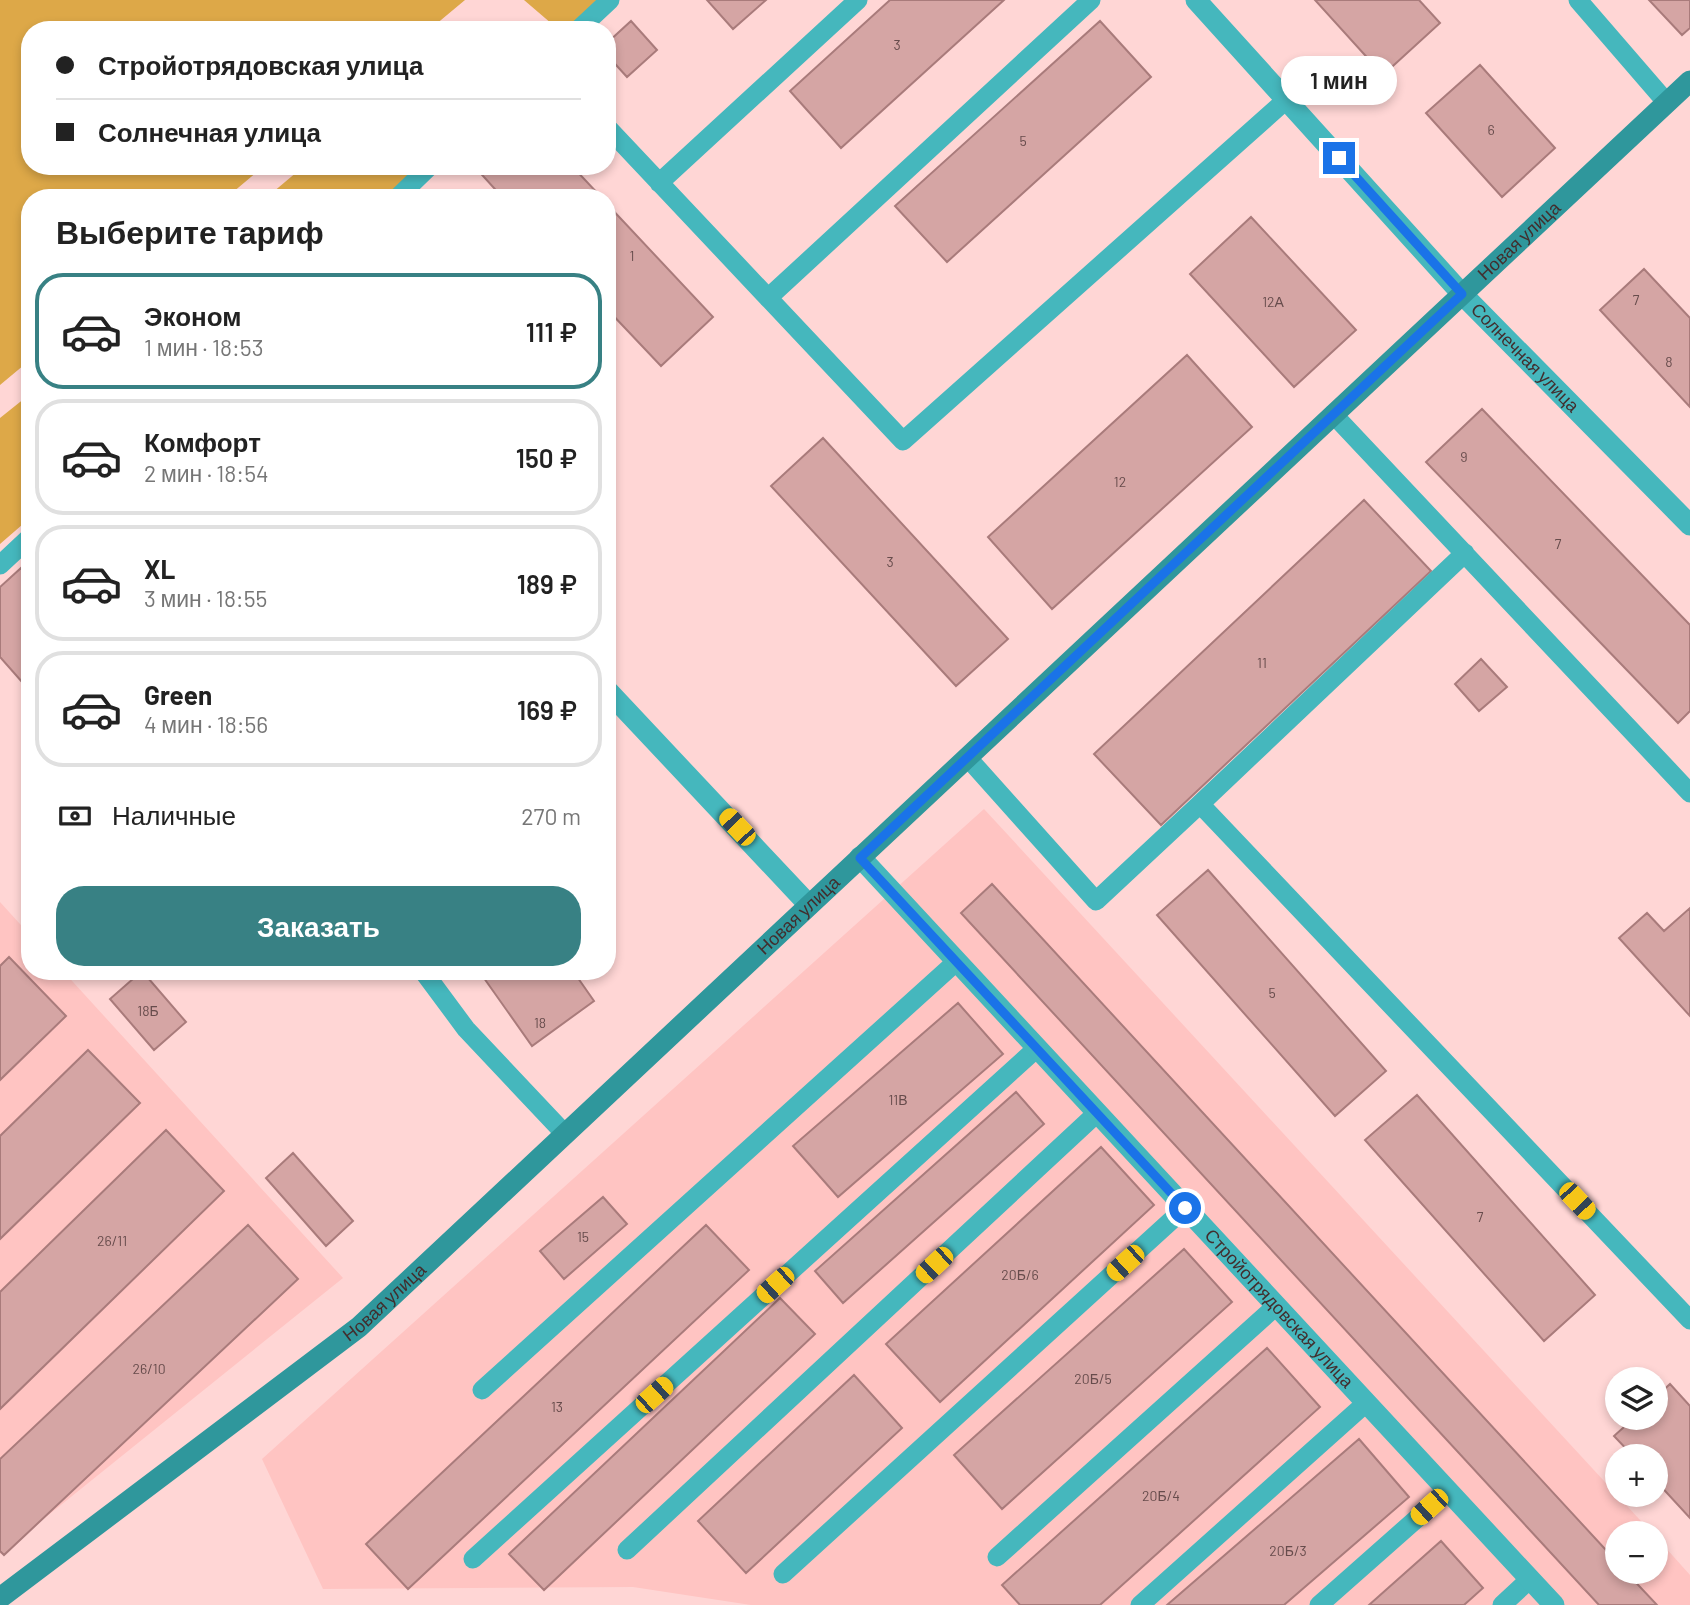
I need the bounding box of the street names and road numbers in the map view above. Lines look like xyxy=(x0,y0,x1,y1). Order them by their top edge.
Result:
street label: Новая улица xyxy=(1473,196,1565,284)
street label: Солнечная улица xyxy=(1467,298,1585,417)
street label: Новая улица xyxy=(752,870,845,959)
street label: Стройотрядовская улица xyxy=(1201,1224,1359,1393)
street label: Новая улица xyxy=(338,1258,431,1345)

